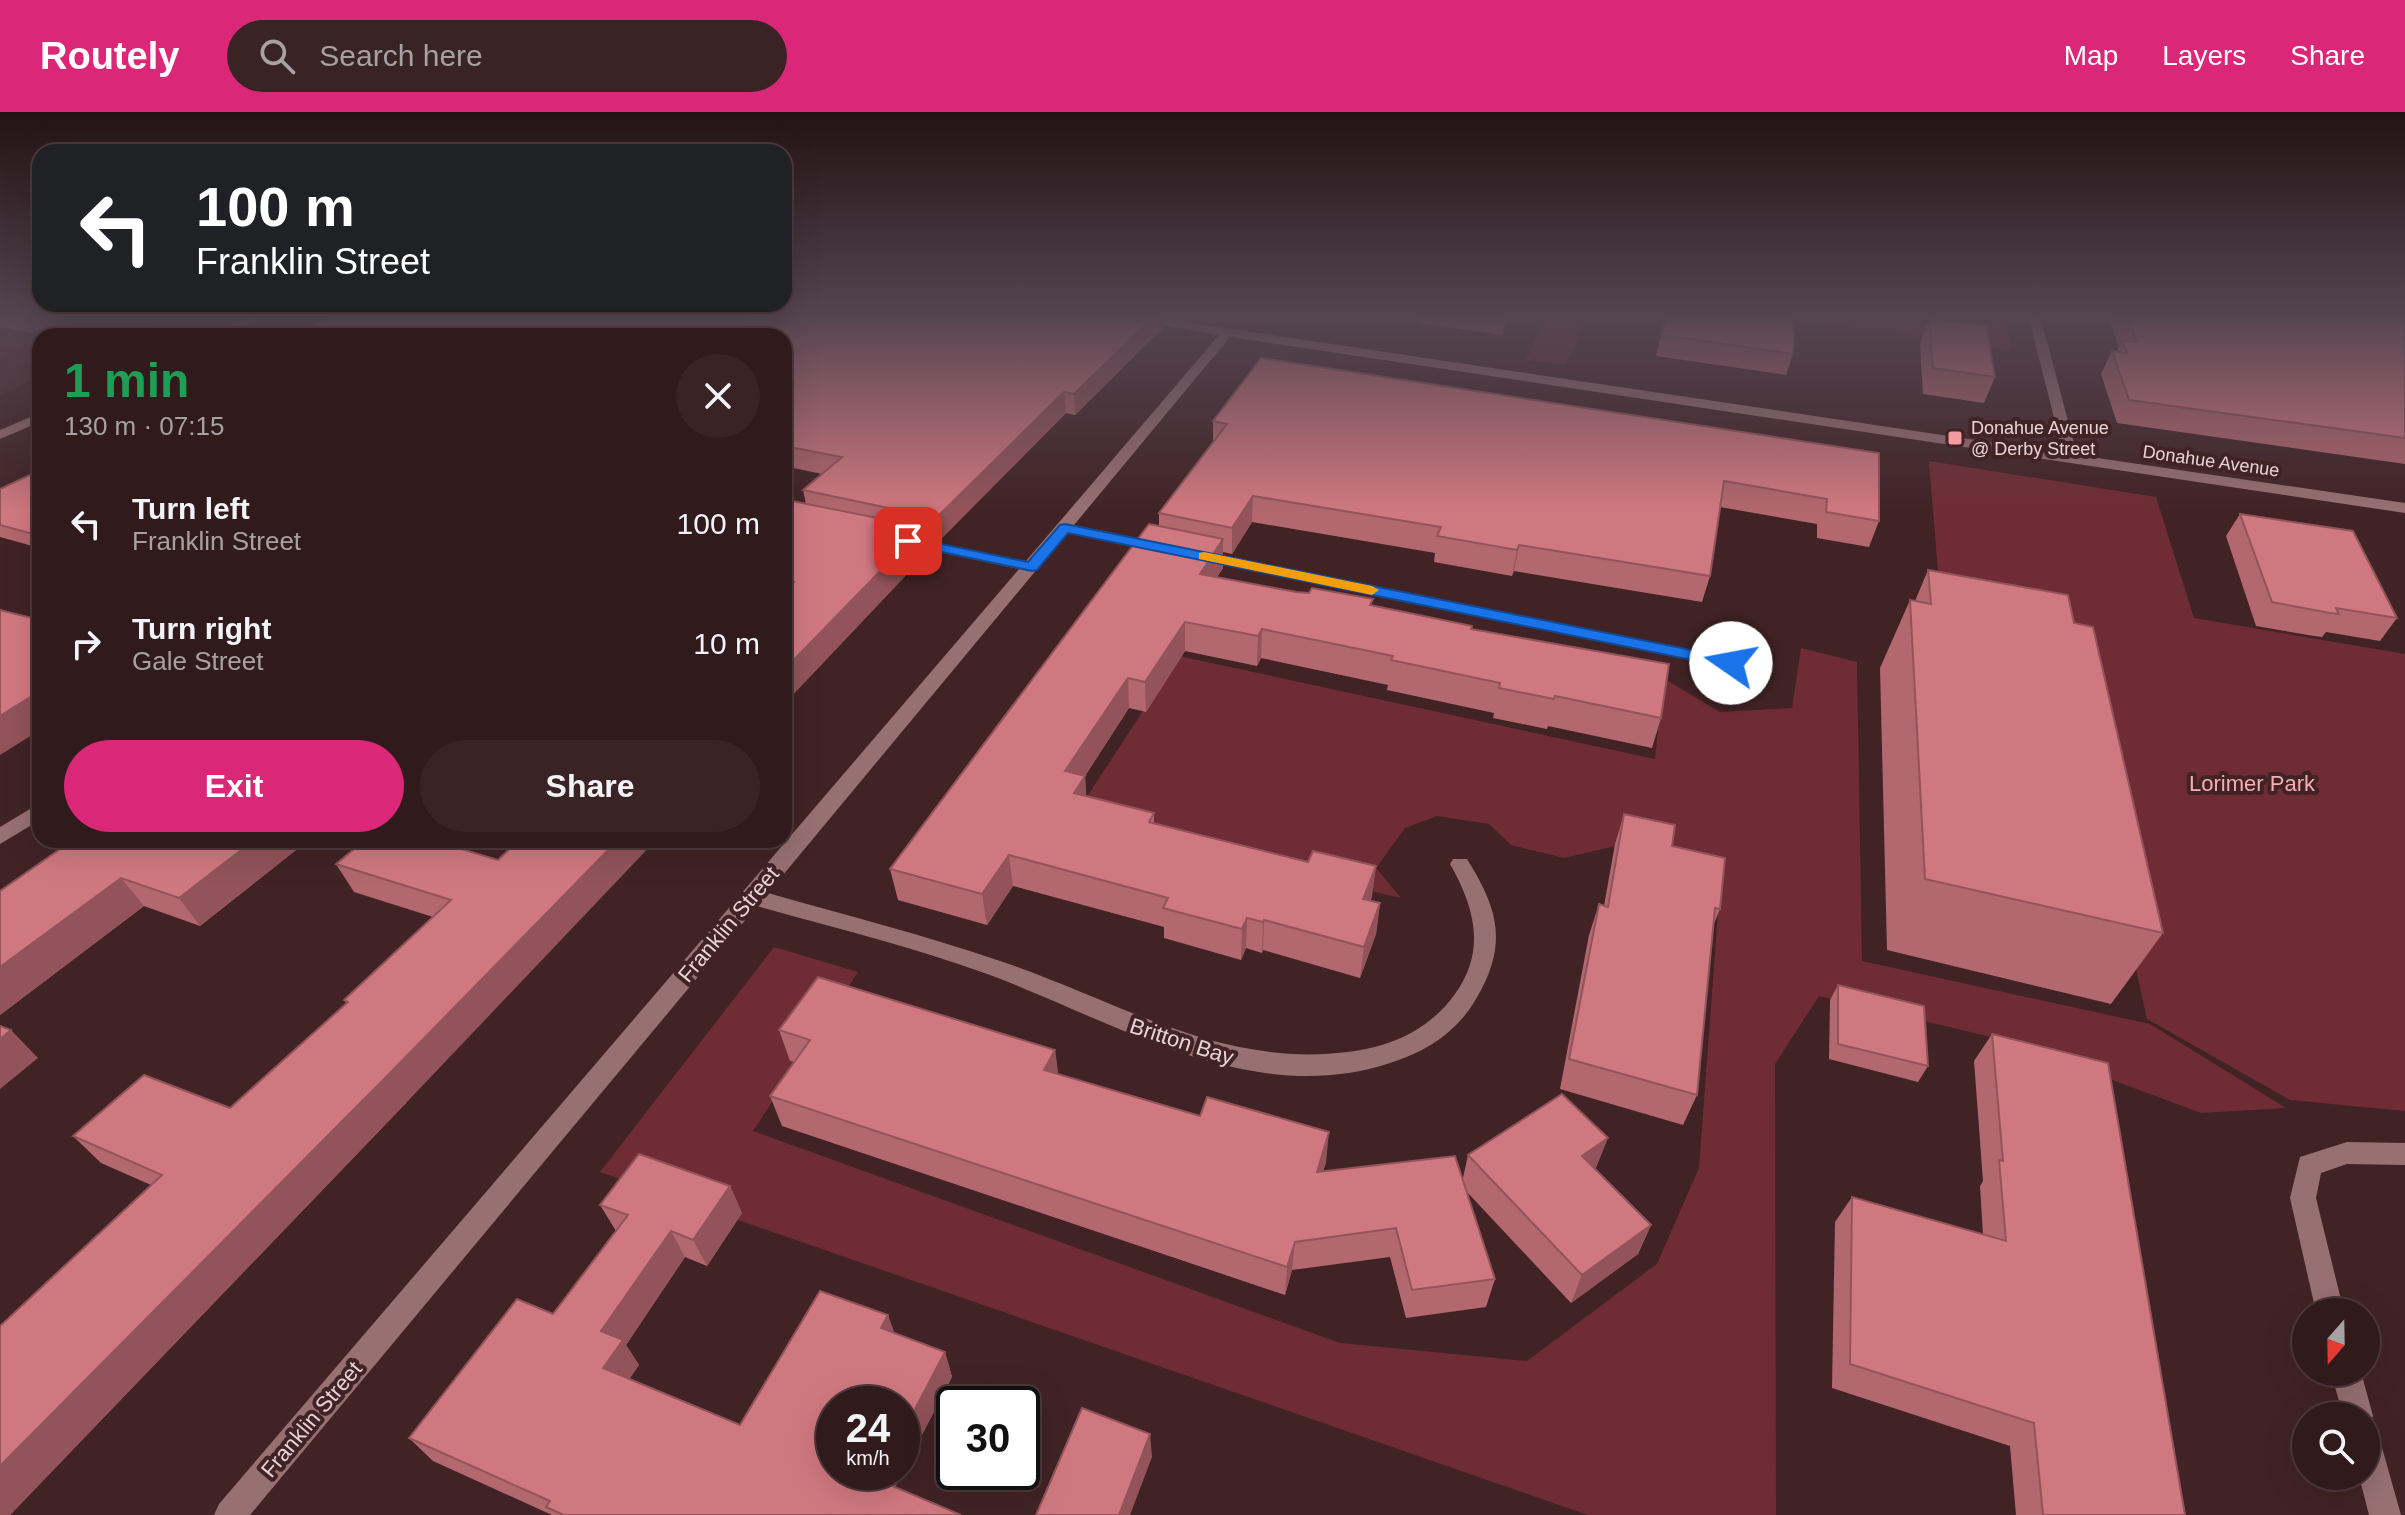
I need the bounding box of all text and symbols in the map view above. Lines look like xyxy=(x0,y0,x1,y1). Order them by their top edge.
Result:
search box xyxy=(227,20,787,92)
icon: search xyxy=(255,34,299,78)
text: Routely xyxy=(40,35,179,77)
text: Search here xyxy=(319,39,483,72)
text: Map xyxy=(2064,40,2118,71)
text: Layers xyxy=(2162,40,2246,71)
text: Share xyxy=(2290,40,2365,71)
text: 100 m xyxy=(196,175,355,238)
icon: left xyxy=(64,176,168,280)
text: Franklin Street xyxy=(196,241,430,282)
text: 1 min xyxy=(64,354,189,407)
button: close xyxy=(676,354,760,438)
text: 130 m · 07:15 xyxy=(64,411,224,441)
place label: Donahue Avenue @ Derby Street xyxy=(1971,418,2109,459)
marker: Donahue Avenue @ Derby Street xyxy=(1946,429,1964,447)
street label: Donahue Avenue xyxy=(2141,442,2281,480)
text: Turn left xyxy=(132,492,250,525)
icon: left xyxy=(64,502,108,546)
text: 100 m xyxy=(677,507,760,540)
pin xyxy=(874,507,942,575)
icon: arrive xyxy=(886,519,930,563)
text: Franklin Street xyxy=(132,526,301,556)
text: Turn right xyxy=(132,612,271,645)
position arrow xyxy=(1689,621,1773,705)
icon: right xyxy=(64,622,108,666)
text: 10 m xyxy=(693,627,760,660)
text: Gale Street xyxy=(132,646,264,676)
button: Exit xyxy=(64,740,404,832)
button: Share xyxy=(420,740,760,832)
park label: Lorimer Park xyxy=(2189,771,2316,796)
street label: Franklin Street xyxy=(673,861,784,987)
street label: Britton Bay xyxy=(1127,1013,1237,1070)
north arrow xyxy=(2292,1298,2380,1386)
map controls xyxy=(2292,1298,2380,1490)
street label: Franklin Street xyxy=(256,1356,367,1482)
speed limit sign: 30 xyxy=(936,1386,1040,1490)
button: search xyxy=(2292,1402,2380,1490)
text: 24 xyxy=(846,1406,890,1450)
text: km/h xyxy=(846,1447,890,1469)

